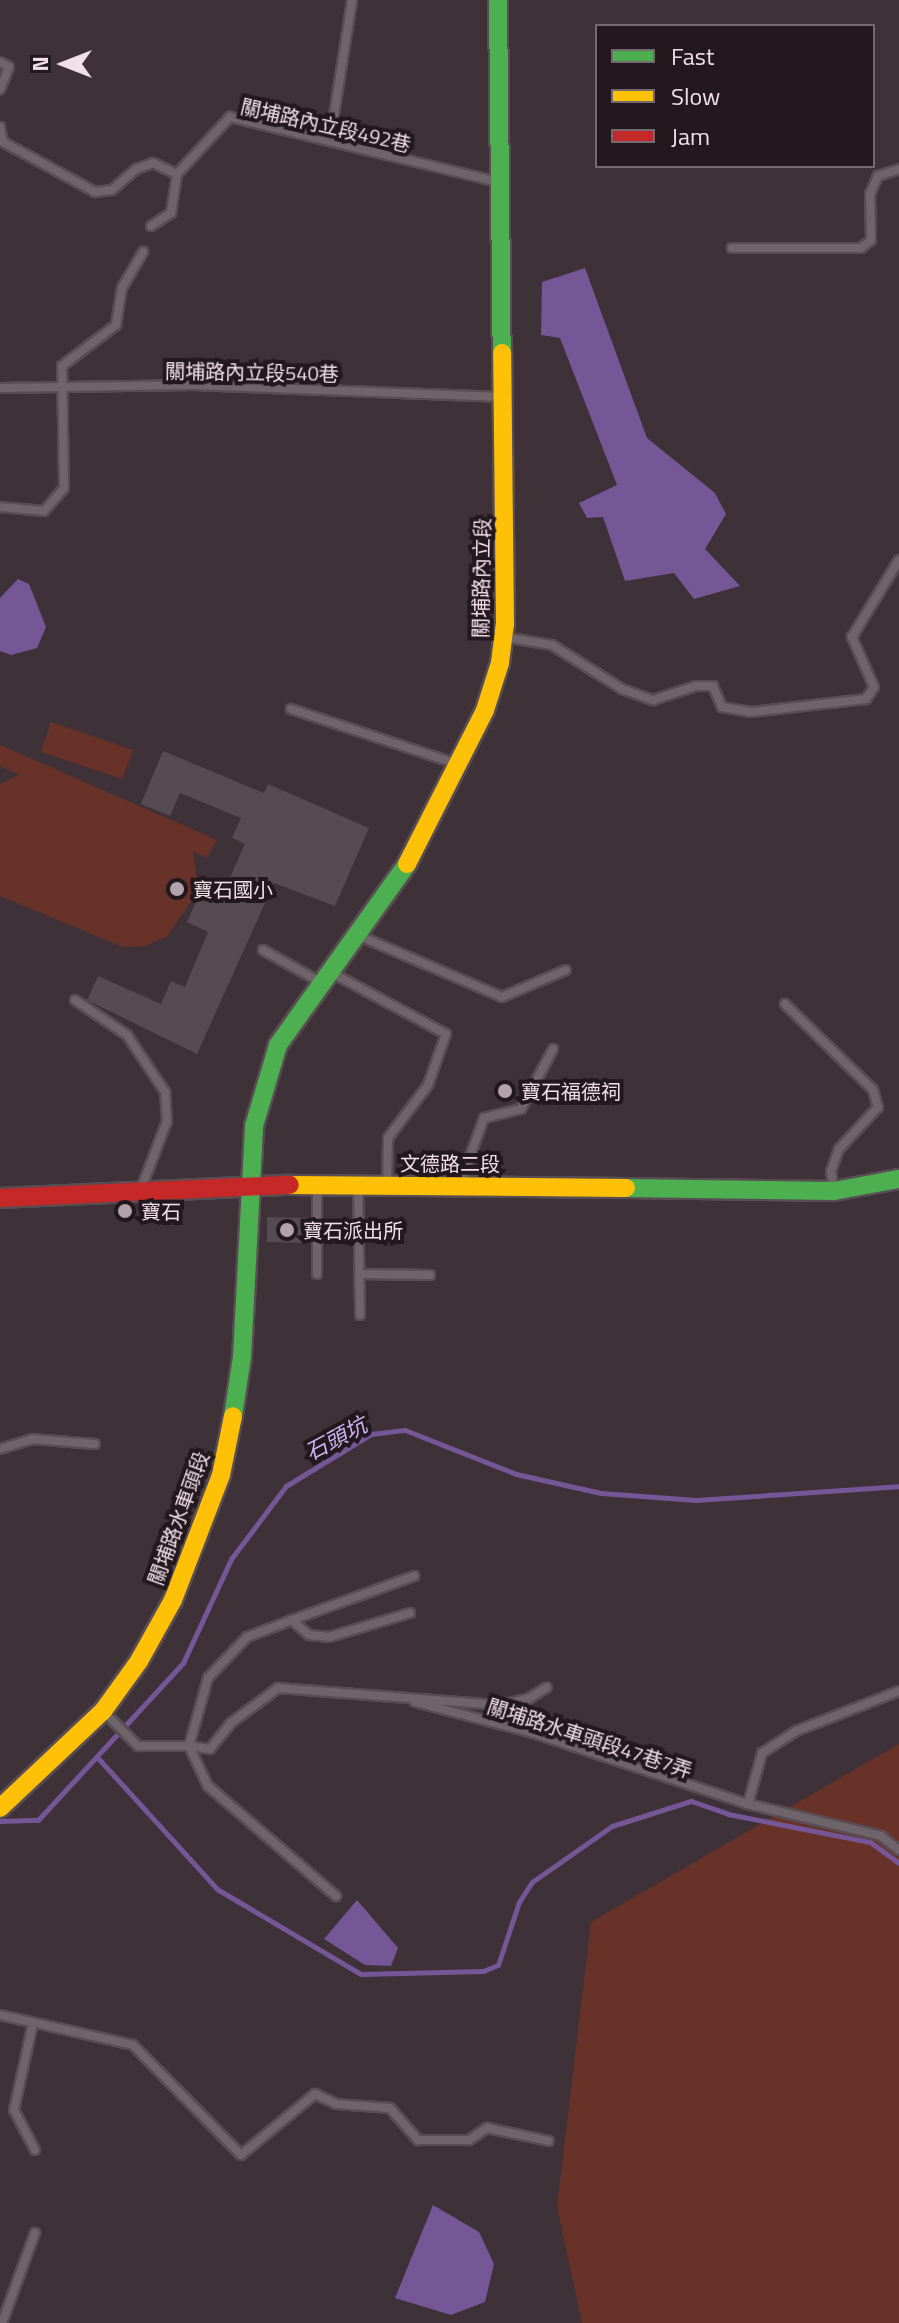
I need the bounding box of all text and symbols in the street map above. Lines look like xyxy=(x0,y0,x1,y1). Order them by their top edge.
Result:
north arrow xyxy=(24,24,104,104)
legend xyxy=(595,24,875,168)
text: Fast xyxy=(671,38,714,74)
text: N xyxy=(23,56,57,72)
text: Slow xyxy=(671,78,720,114)
street label: 關埔路內立段492巷 xyxy=(239,94,413,156)
text: Jam xyxy=(671,118,710,154)
street label: 關埔路內立段540巷 xyxy=(165,358,339,386)
street label: 關埔路內立段 xyxy=(468,518,494,638)
place label: 寶石國小 xyxy=(193,877,273,901)
marker: 寶石國小 xyxy=(168,880,186,898)
place label: 寶石福德祠 xyxy=(521,1079,621,1103)
marker: 寶石福德祠 xyxy=(496,1082,514,1100)
street label: 文德路二段 xyxy=(400,1151,500,1175)
place label: 寶石 xyxy=(141,1199,181,1223)
marker: 寶石 xyxy=(116,1202,134,1220)
place label: 寶石派出所 xyxy=(303,1218,403,1242)
marker: 寶石派出所 xyxy=(278,1221,296,1239)
water label: 石頭坑 xyxy=(301,1412,371,1466)
street label: 關埔路水車頭段 xyxy=(143,1448,213,1588)
street label: 關埔路水車頭段47巷7弄 xyxy=(485,1694,695,1782)

